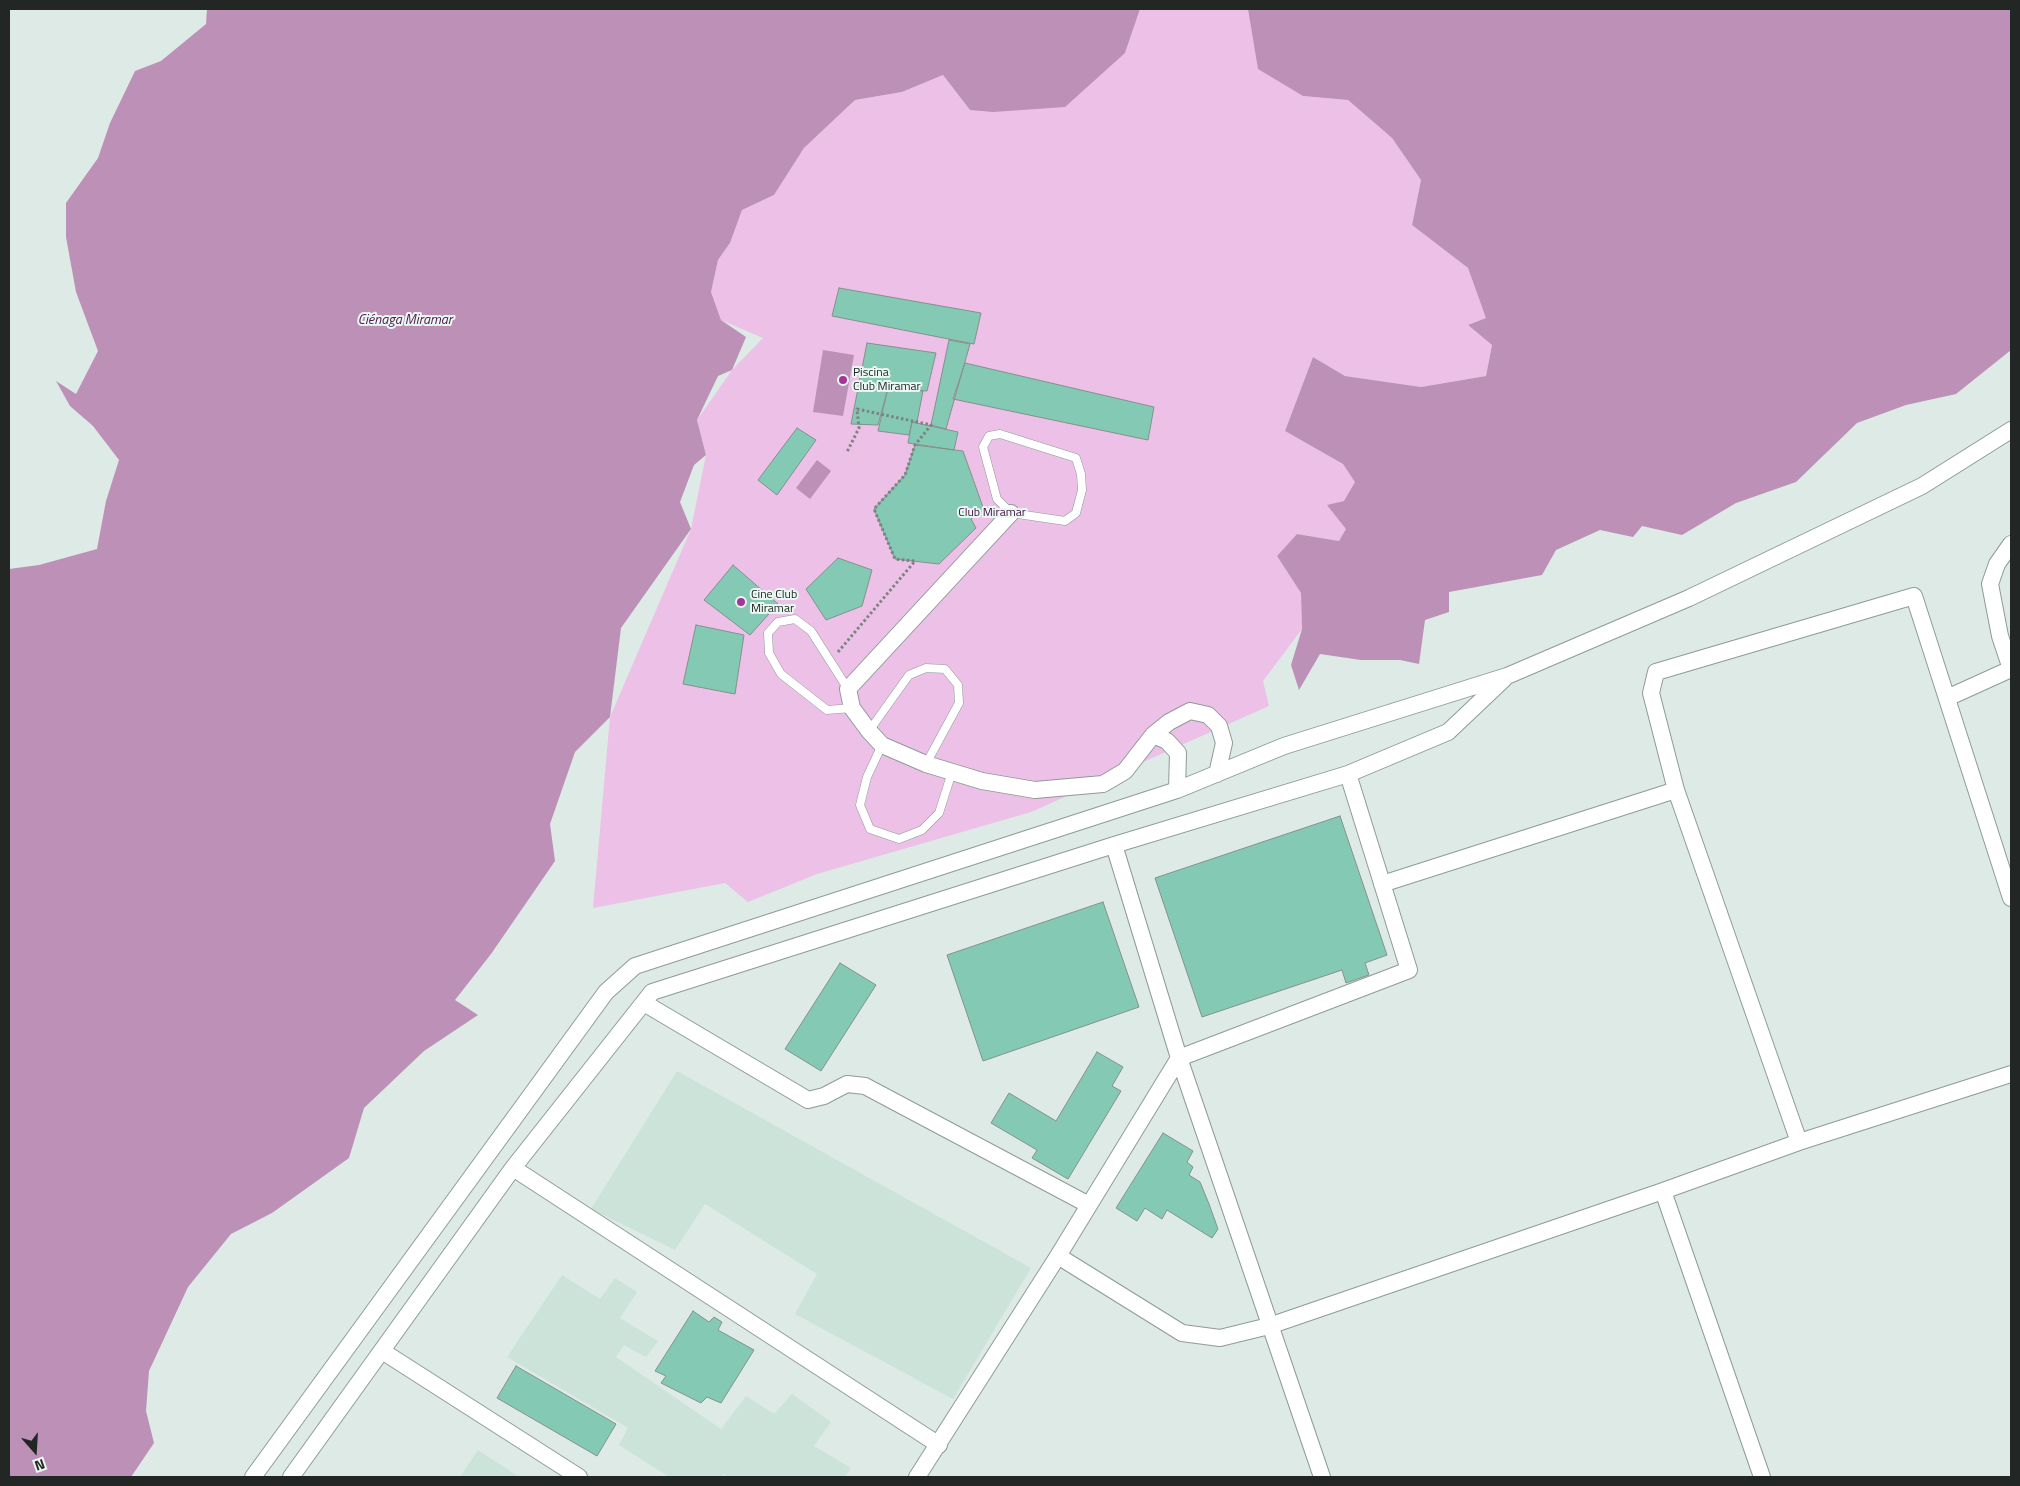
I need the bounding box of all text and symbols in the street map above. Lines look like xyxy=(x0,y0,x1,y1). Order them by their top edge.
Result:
water label: Ciénaga Miramar xyxy=(358,313,452,329)
place label: Piscina Club Miramar xyxy=(853,366,921,394)
marker: Piscina Club Miramar xyxy=(837,374,849,386)
park label: Club Miramar xyxy=(958,506,1026,520)
place label: Cine Club Miramar xyxy=(751,588,797,616)
marker: Cine Club Miramar xyxy=(735,596,747,608)
north arrow xyxy=(10,1426,60,1476)
text: N xyxy=(32,1454,48,1477)

